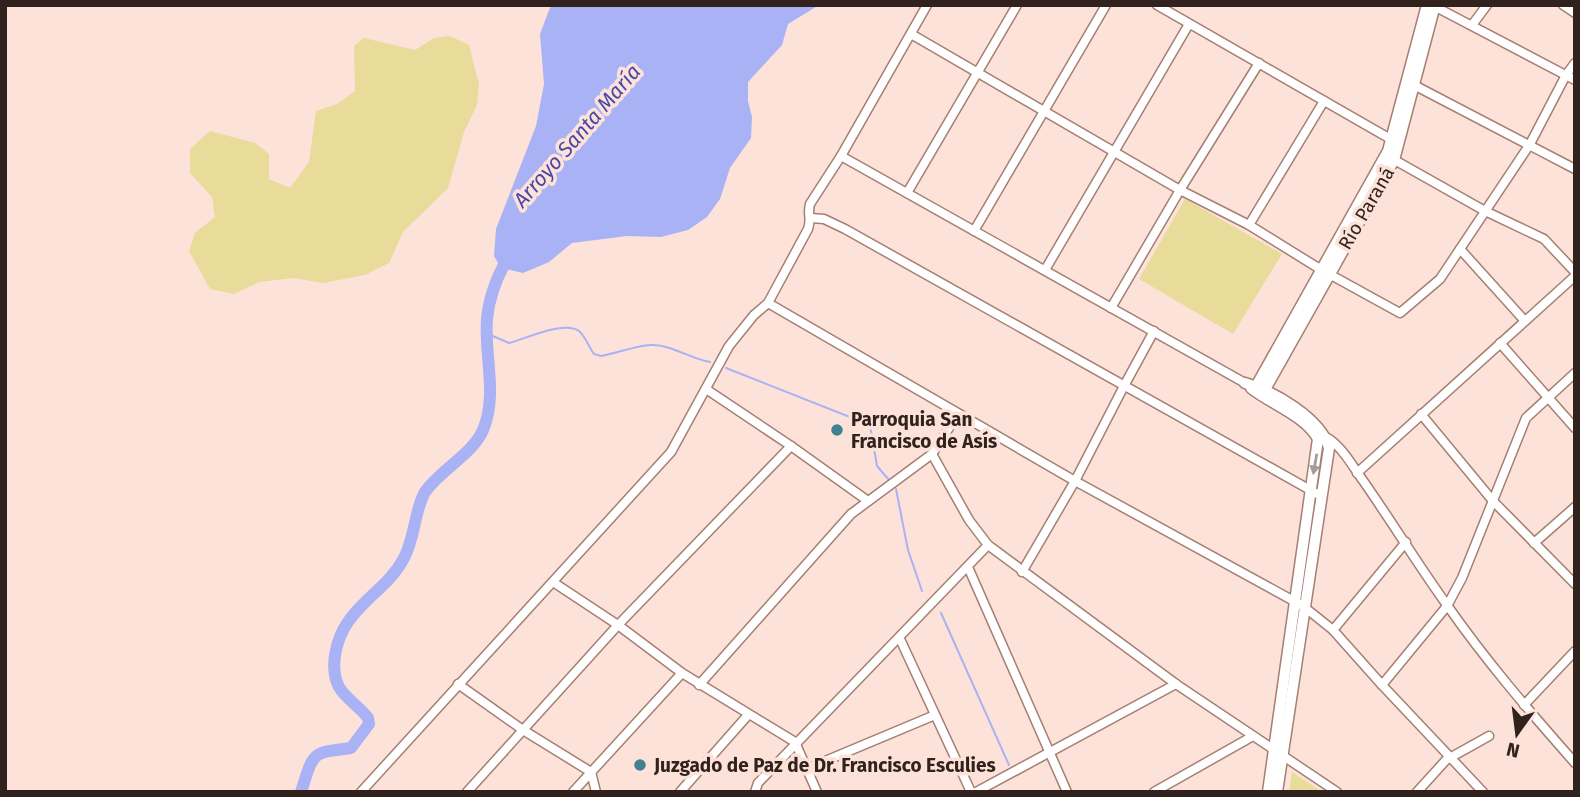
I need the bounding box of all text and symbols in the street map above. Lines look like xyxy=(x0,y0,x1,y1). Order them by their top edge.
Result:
water label: Arroyo Santa María xyxy=(507,59,646,214)
street label: Río Paraná xyxy=(1334,163,1399,254)
place label: Parroquia San Francisco de Asís xyxy=(851,408,997,453)
marker: Parroquia San Francisco de Asís xyxy=(829,422,845,438)
one-way arrow xyxy=(1309,453,1320,475)
north arrow xyxy=(1482,699,1552,769)
text: N xyxy=(1504,737,1522,763)
place label: Juzgado de Paz de Dr. Francisco Esculies xyxy=(653,754,996,777)
marker: Juzgado de Paz de Dr. Francisco Esculies xyxy=(632,757,648,773)

